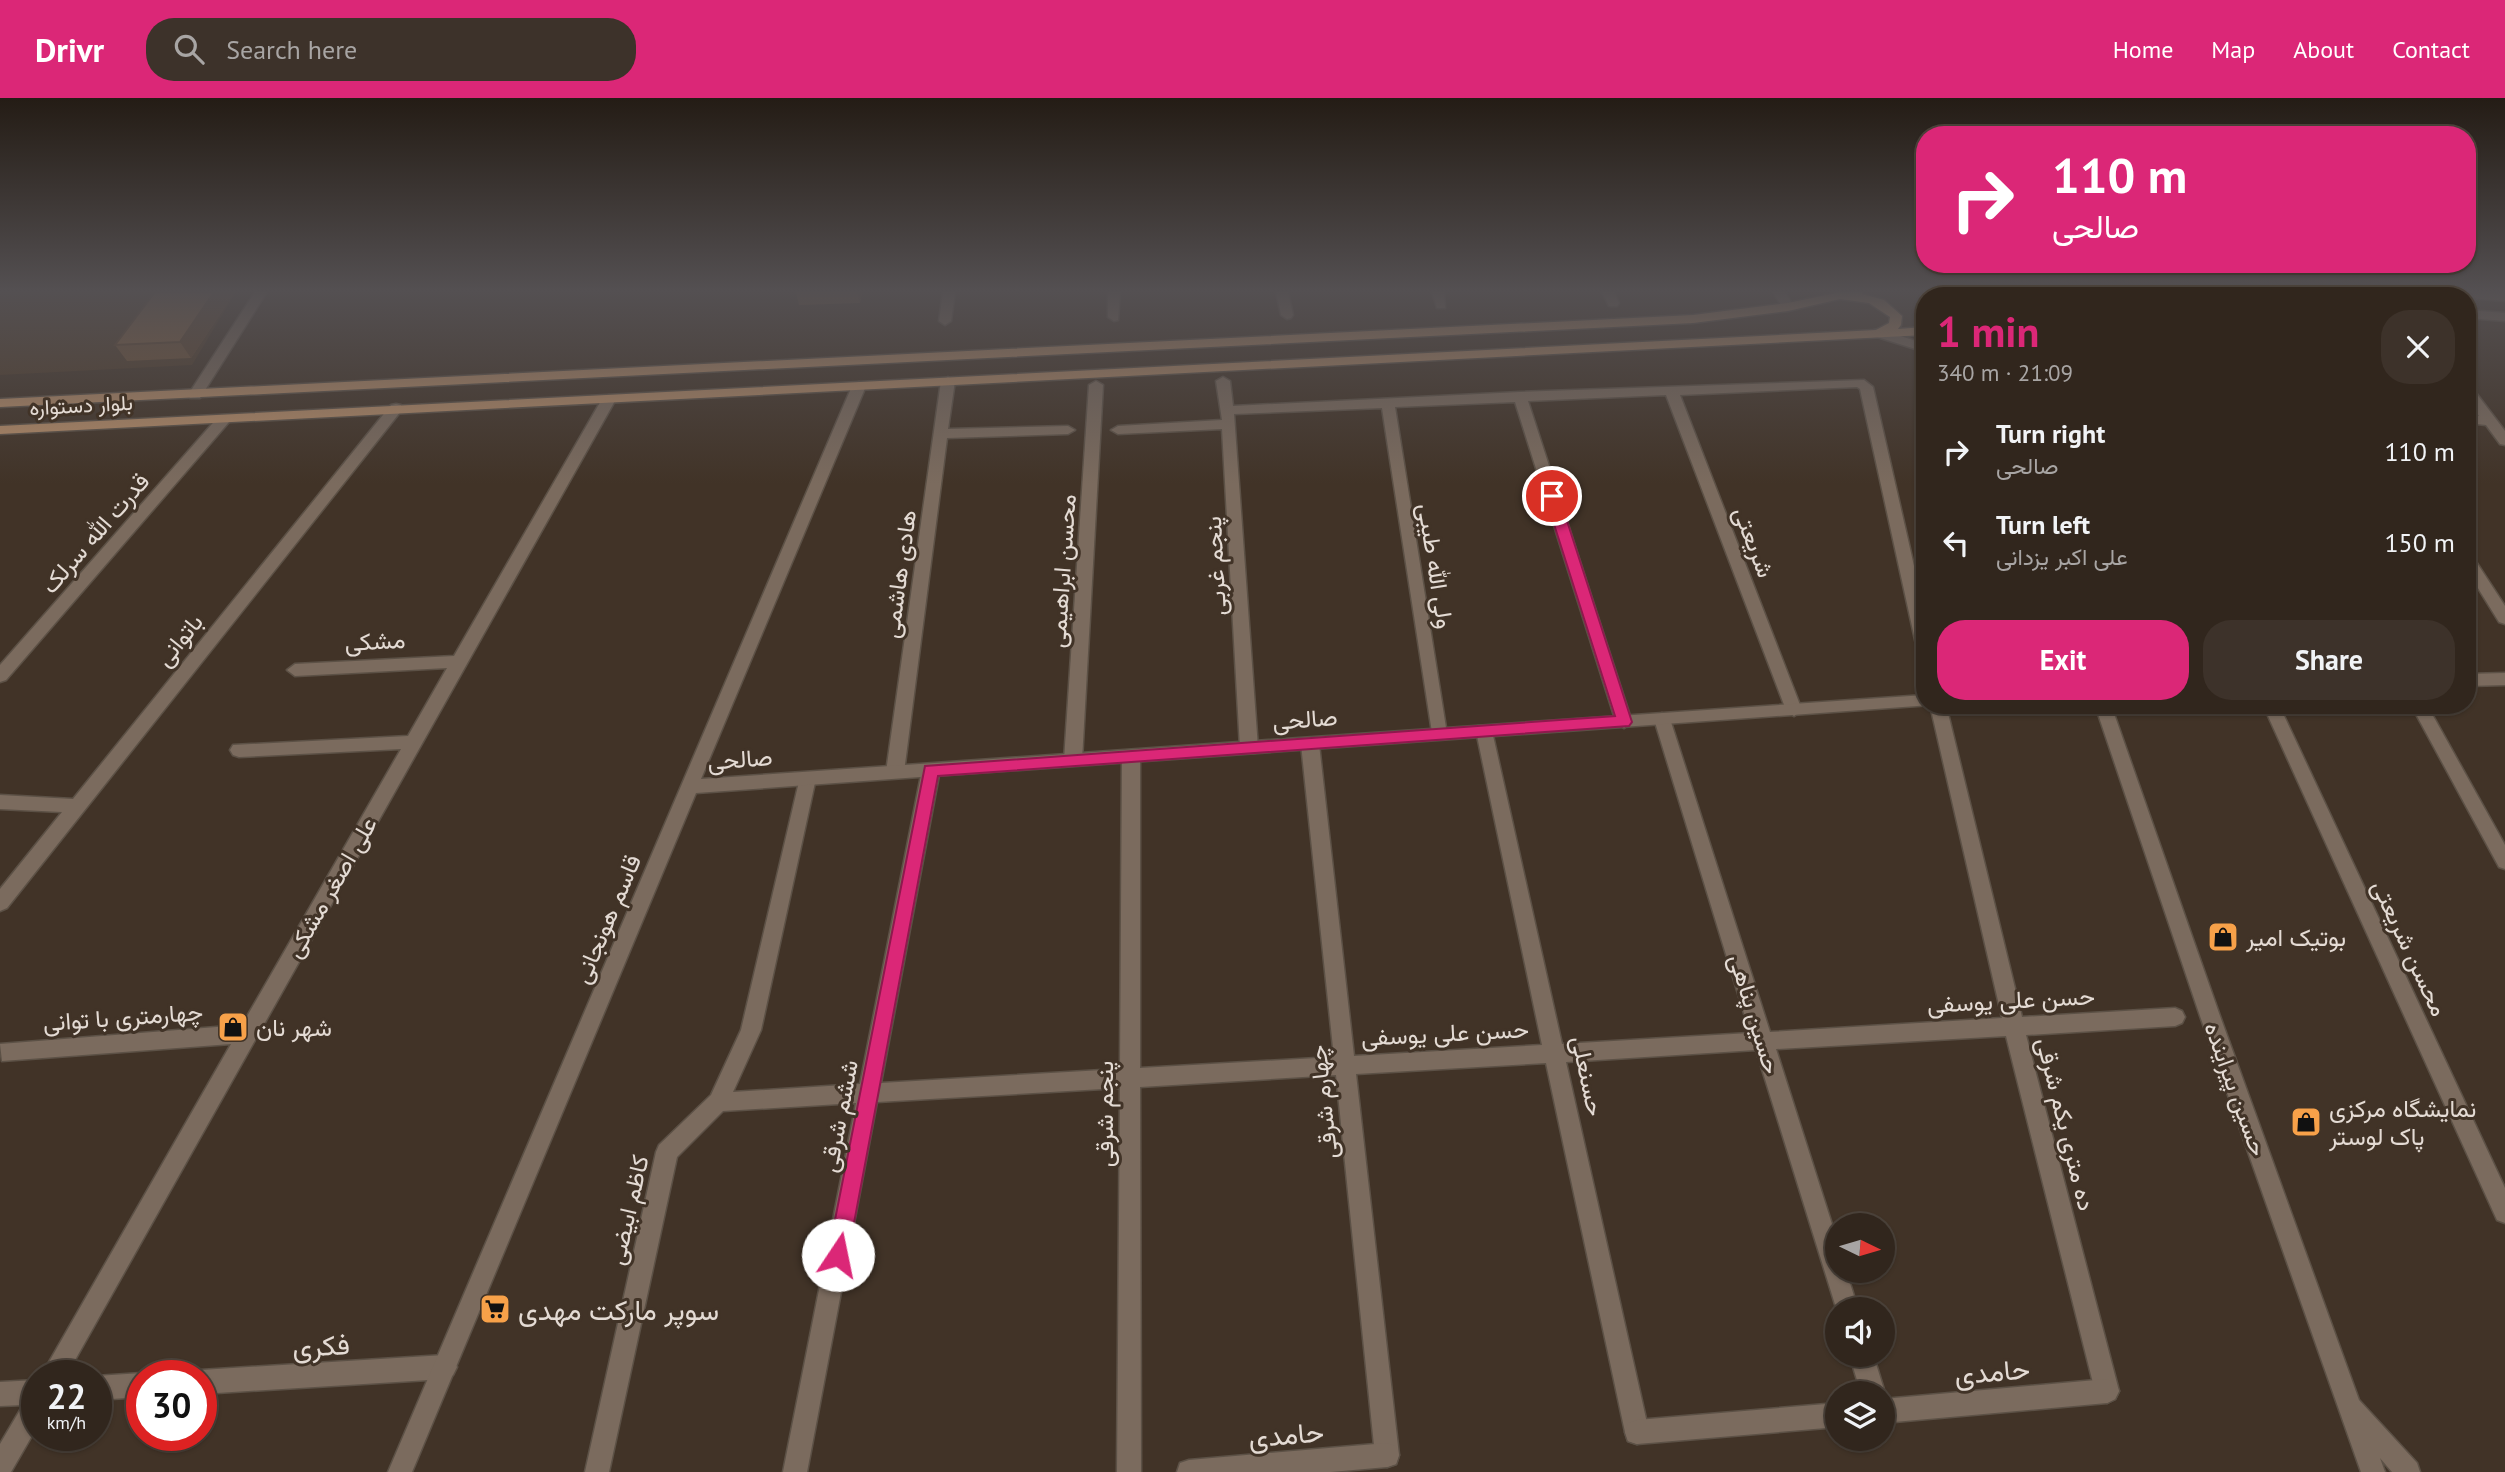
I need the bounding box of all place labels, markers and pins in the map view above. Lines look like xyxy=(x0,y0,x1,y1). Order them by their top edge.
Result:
pin xyxy=(1522,466,1582,526)
shop icon: بوتیک امیر xyxy=(2206,920,2240,954)
place label: بوتیک امیر xyxy=(2245,922,2346,953)
shop icon: شهر نان xyxy=(216,1010,250,1044)
place label: شهر نان xyxy=(256,1012,332,1043)
place label: نمایشگاه مرکزی پاک لوستر xyxy=(2328,1093,2476,1153)
shop icon: نمایشگاه مرکزی پاک لوستر xyxy=(2289,1105,2323,1139)
place label: سوپر مارکت مهدی xyxy=(518,1291,719,1329)
supermarket icon: سوپر مارکت مهدی xyxy=(478,1292,512,1326)

